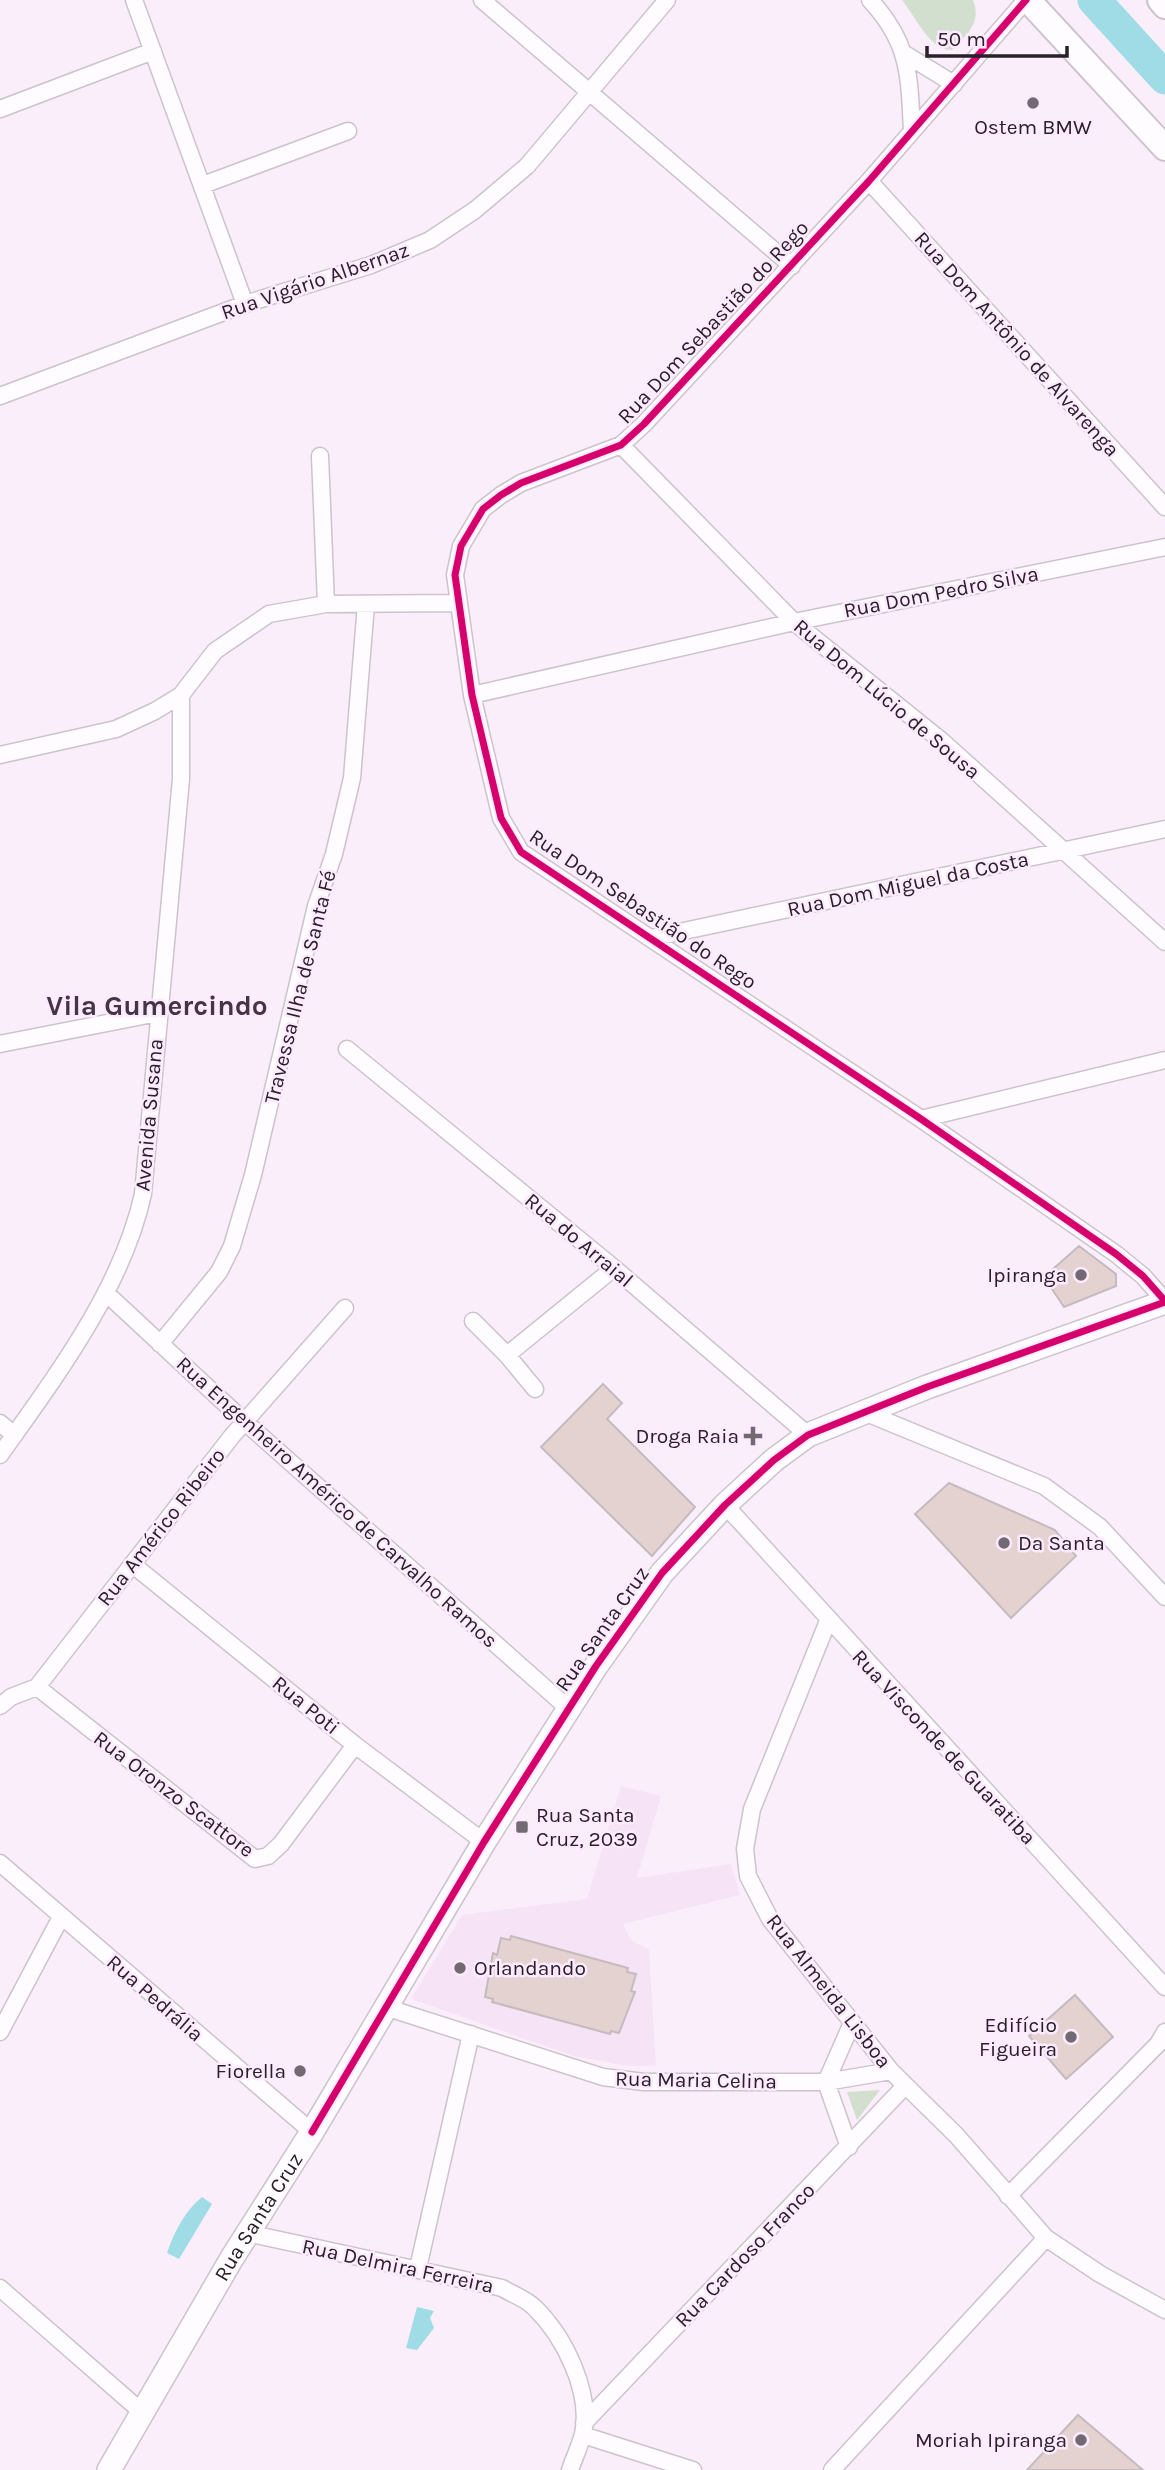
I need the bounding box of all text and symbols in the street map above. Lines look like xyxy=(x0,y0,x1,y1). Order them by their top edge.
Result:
scale bar xyxy=(927,14,1067,58)
text: 50 m xyxy=(937,27,986,51)
marker: Ostem BMW xyxy=(1025,95,1041,111)
place label: Ostem BMW xyxy=(974,115,1092,139)
street label: Rua Dom Sebastião do Rego xyxy=(613,216,813,428)
street label: Rua Dom Antônio de Alvarenga xyxy=(910,227,1124,461)
street label: Rua Vigário Albernaz xyxy=(218,238,412,324)
street label: Rua Dom Pedro Silva xyxy=(842,561,1040,623)
street label: Rua Dom Lúcio de Sousa xyxy=(789,614,985,784)
street label: Rua Dom Sebastião do Rego xyxy=(525,824,761,994)
street label: Rua Dom Miguel da Costa xyxy=(785,847,1031,921)
street label: Travessa Ilha de Santa Fé xyxy=(259,868,341,1106)
district label: Vila Gumercindo xyxy=(46,989,268,1022)
street label: Avenida Susana xyxy=(130,1038,168,1192)
street label: Rua do Arraial xyxy=(520,1188,638,1292)
place label: Ipiranga xyxy=(987,1263,1067,1287)
marker: Ipiranga xyxy=(1073,1267,1089,1283)
street label: Rua Engenheiro Américo de Carvalho Ramos xyxy=(172,1351,502,1653)
place label: Droga Raia xyxy=(635,1424,739,1448)
marker: Droga Raia xyxy=(745,1428,761,1444)
street label: Rua Américo Ribeiro xyxy=(92,1443,230,1611)
place label: Da Santa xyxy=(1018,1531,1105,1555)
marker: Da Santa xyxy=(996,1535,1012,1551)
street label: Rua Santa Cruz xyxy=(550,1562,654,1696)
street label: Rua Visconde de Guaratiba xyxy=(847,1645,1041,1849)
street label: Rua Poti xyxy=(268,1671,344,1739)
street label: Rua Oronzo Scattore xyxy=(89,1726,259,1862)
place label: Rua Santa Cruz, 2039 xyxy=(536,1803,638,1851)
marker: Rua Santa Cruz, 2039 xyxy=(514,1819,530,1835)
street label: Rua Almeida Lisboa xyxy=(762,1909,896,2073)
street label: Rua Pedrália xyxy=(102,1950,208,2046)
place label: Orlandando xyxy=(474,1956,586,1980)
marker: Orlandando xyxy=(452,1960,468,1976)
place label: Edifício Figueira xyxy=(979,2013,1057,2061)
marker: Edifício Figueira xyxy=(1063,2029,1079,2045)
place label: Fiorella xyxy=(216,2059,286,2083)
marker: Fiorella xyxy=(292,2063,308,2079)
street label: Rua Maria Celina xyxy=(615,2067,777,2093)
street label: Rua Santa Cruz xyxy=(209,2148,308,2285)
street label: Rua Cardoso Franco xyxy=(670,2178,820,2332)
street label: Rua Delmira Ferreira xyxy=(300,2234,496,2298)
place label: Moriah Ipiranga xyxy=(915,2428,1067,2452)
marker: Moriah Ipiranga xyxy=(1073,2432,1089,2448)

